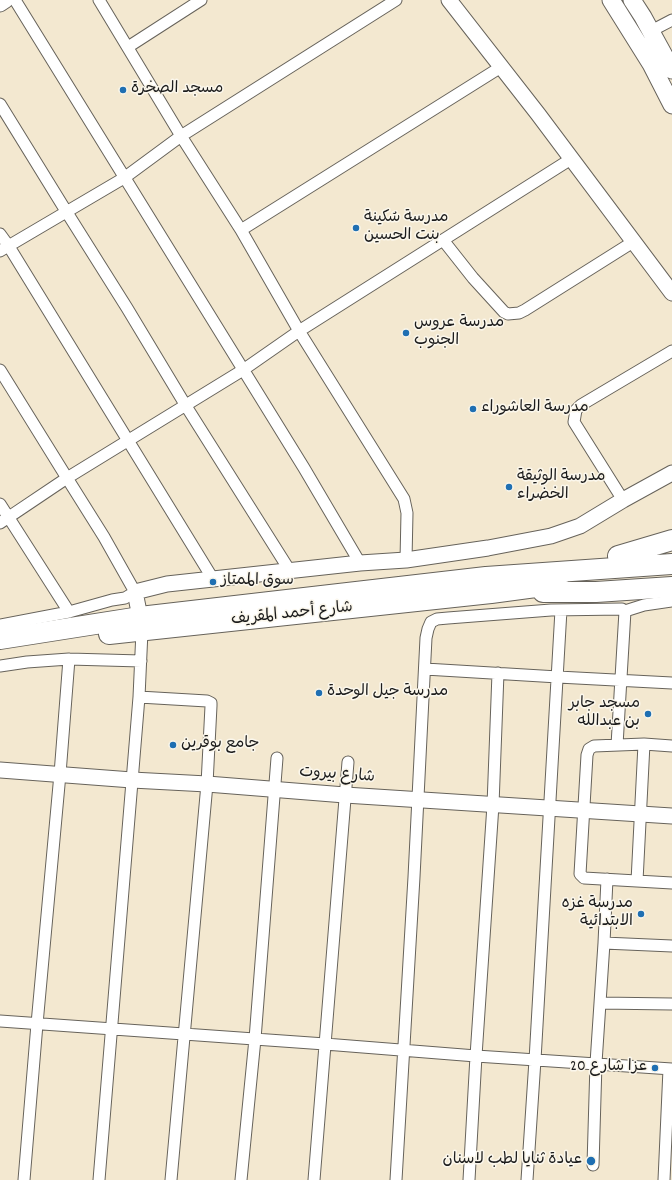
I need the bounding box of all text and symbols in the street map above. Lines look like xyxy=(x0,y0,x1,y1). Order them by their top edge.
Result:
place label: مسجد الصخرة xyxy=(131,80,223,100)
marker: مسجد الصخرة xyxy=(118,85,128,95)
place label: مدرسة سُكينة بنت الحسين xyxy=(364,209,449,247)
marker: مدرسة سُكينة بنت الحسين xyxy=(351,223,361,233)
place label: مدرسة عروس الجنوب xyxy=(414,314,504,352)
marker: مدرسة عروس الجنوب xyxy=(401,328,411,338)
place label: مدرسة العاشوراء xyxy=(481,399,589,419)
marker: مدرسة العاشوراء xyxy=(468,404,478,414)
place label: مدرسة الوثيقة الخضراء xyxy=(517,468,605,506)
marker: مدرسة الوثيقة الخضراء xyxy=(504,482,514,492)
place label: سوق الممتاز xyxy=(221,572,294,592)
marker: سوق الممتاز xyxy=(208,577,218,587)
street label: شارع أحمد المقريف xyxy=(230,599,354,631)
place label: مدرسة جيل الوحدة xyxy=(327,683,448,703)
marker: مدرسة جيل الوحدة xyxy=(314,688,324,698)
place label: مسجد جابر بن عبدالله xyxy=(569,695,640,733)
marker: مسجد جابر بن عبدالله xyxy=(643,709,653,719)
place label: جامع بوقرين xyxy=(181,735,260,755)
marker: جامع بوقرين xyxy=(168,740,178,750)
street label: شارع بيروت xyxy=(298,764,376,788)
place label: مدرسة غزه الابتدائية xyxy=(561,895,633,933)
marker: مدرسة غزه الابتدائية xyxy=(636,909,646,919)
place label: عزا شارع 20 xyxy=(570,1058,647,1078)
marker: عزا شارع 20 xyxy=(650,1063,660,1073)
place label: عيادة ثنايا لطب لاسنان xyxy=(443,1151,582,1171)
marker: عيادة ثنايا لطب لاسنان xyxy=(585,1155,597,1167)

